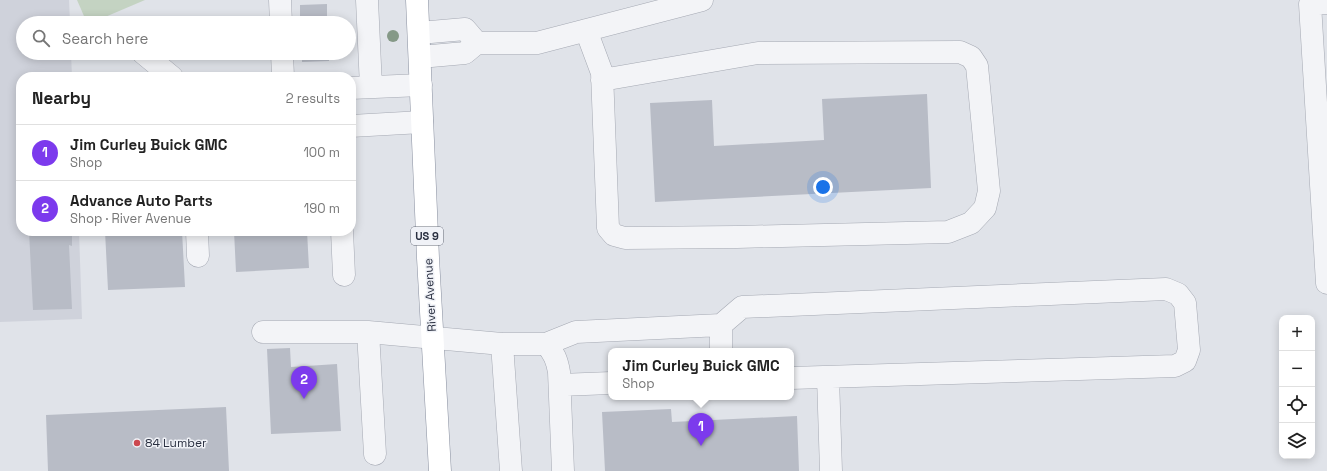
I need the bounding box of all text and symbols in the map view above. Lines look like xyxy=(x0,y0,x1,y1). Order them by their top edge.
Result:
search box xyxy=(16,16,356,60)
icon: search xyxy=(30,27,52,49)
text: Search here xyxy=(62,29,148,48)
text: Nearby xyxy=(32,87,91,109)
text: 2 results xyxy=(286,90,340,107)
text: Jim Curley Buick GMC xyxy=(70,135,227,154)
text: 1 xyxy=(42,144,48,161)
text: 100 m xyxy=(303,144,340,161)
text: Shop xyxy=(70,154,102,171)
your location xyxy=(813,177,833,197)
text: Advance Auto Parts xyxy=(70,191,213,210)
text: 2 xyxy=(41,200,49,217)
text: 190 m xyxy=(304,200,340,217)
text: Shop · River Avenue xyxy=(70,210,191,227)
road number: US 9 xyxy=(411,227,443,245)
street label: River Avenue xyxy=(420,258,440,332)
map controls xyxy=(1279,315,1315,459)
button: + xyxy=(1279,315,1315,351)
popup xyxy=(608,348,794,400)
button: − xyxy=(1279,351,1315,387)
text: Jim Curley Buick GMC xyxy=(622,356,780,375)
pin: 2 xyxy=(291,366,317,399)
text: Shop xyxy=(622,375,655,392)
button: locate xyxy=(1279,387,1315,423)
pin: 1 xyxy=(688,413,714,446)
button: layers xyxy=(1279,423,1315,459)
place label: 84 Lumber xyxy=(145,435,207,451)
marker: 84 Lumber xyxy=(132,438,142,448)

